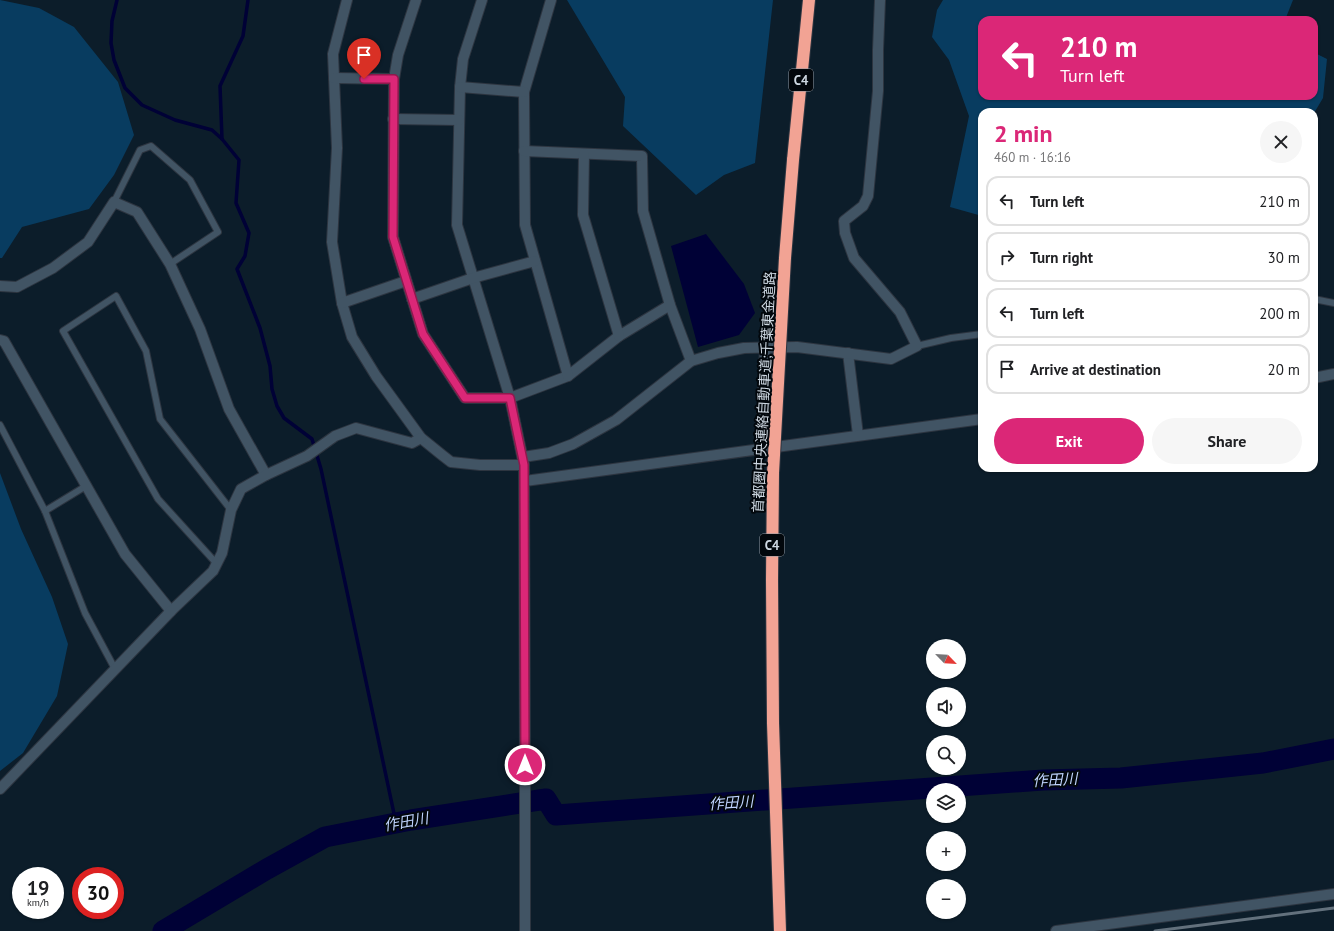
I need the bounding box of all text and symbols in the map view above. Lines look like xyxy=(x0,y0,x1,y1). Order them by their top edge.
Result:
text: 210 m xyxy=(1060,28,1137,65)
icon: left xyxy=(994,32,1046,84)
pin xyxy=(347,38,381,79)
icon: arrive xyxy=(353,44,375,66)
text: Turn left xyxy=(1060,64,1125,87)
road number: C4 xyxy=(789,69,813,91)
text: 2 min xyxy=(994,118,1053,149)
button: close xyxy=(1260,121,1302,163)
text: 460 m · 16:16 xyxy=(994,149,1071,166)
icon: left xyxy=(996,190,1018,212)
text: Turn left xyxy=(1030,192,1084,211)
text: 210 m xyxy=(1259,192,1300,211)
icon: right xyxy=(996,246,1018,268)
text: Turn right xyxy=(1030,248,1093,267)
text: 30 m xyxy=(1267,248,1300,267)
street label: 首都圏中央連絡自動車道;千葉東金道路 xyxy=(749,271,779,513)
icon: left xyxy=(996,302,1018,324)
text: Turn left xyxy=(1030,304,1084,323)
text: 200 m xyxy=(1259,304,1300,323)
icon: arrive xyxy=(996,358,1018,380)
text: Arrive at destination xyxy=(1030,360,1161,379)
text: 20 m xyxy=(1267,360,1300,379)
button: Exit xyxy=(994,418,1144,464)
button: Share xyxy=(1152,418,1302,464)
road number: C4 xyxy=(760,534,784,556)
north arrow xyxy=(926,639,966,679)
map controls xyxy=(926,639,966,919)
button: sound xyxy=(926,687,966,727)
button: search xyxy=(926,735,966,775)
position arrow xyxy=(504,744,546,786)
water label: 作田川 xyxy=(1032,769,1080,790)
button: layers xyxy=(926,783,966,823)
water label: 作田川 xyxy=(708,791,756,814)
water label: 作田川 xyxy=(382,808,432,835)
button: + xyxy=(926,831,966,871)
speed limit sign: 30 xyxy=(72,867,124,919)
text: 19 xyxy=(27,875,49,901)
button: − xyxy=(926,879,966,919)
text: km/h xyxy=(27,896,49,909)

